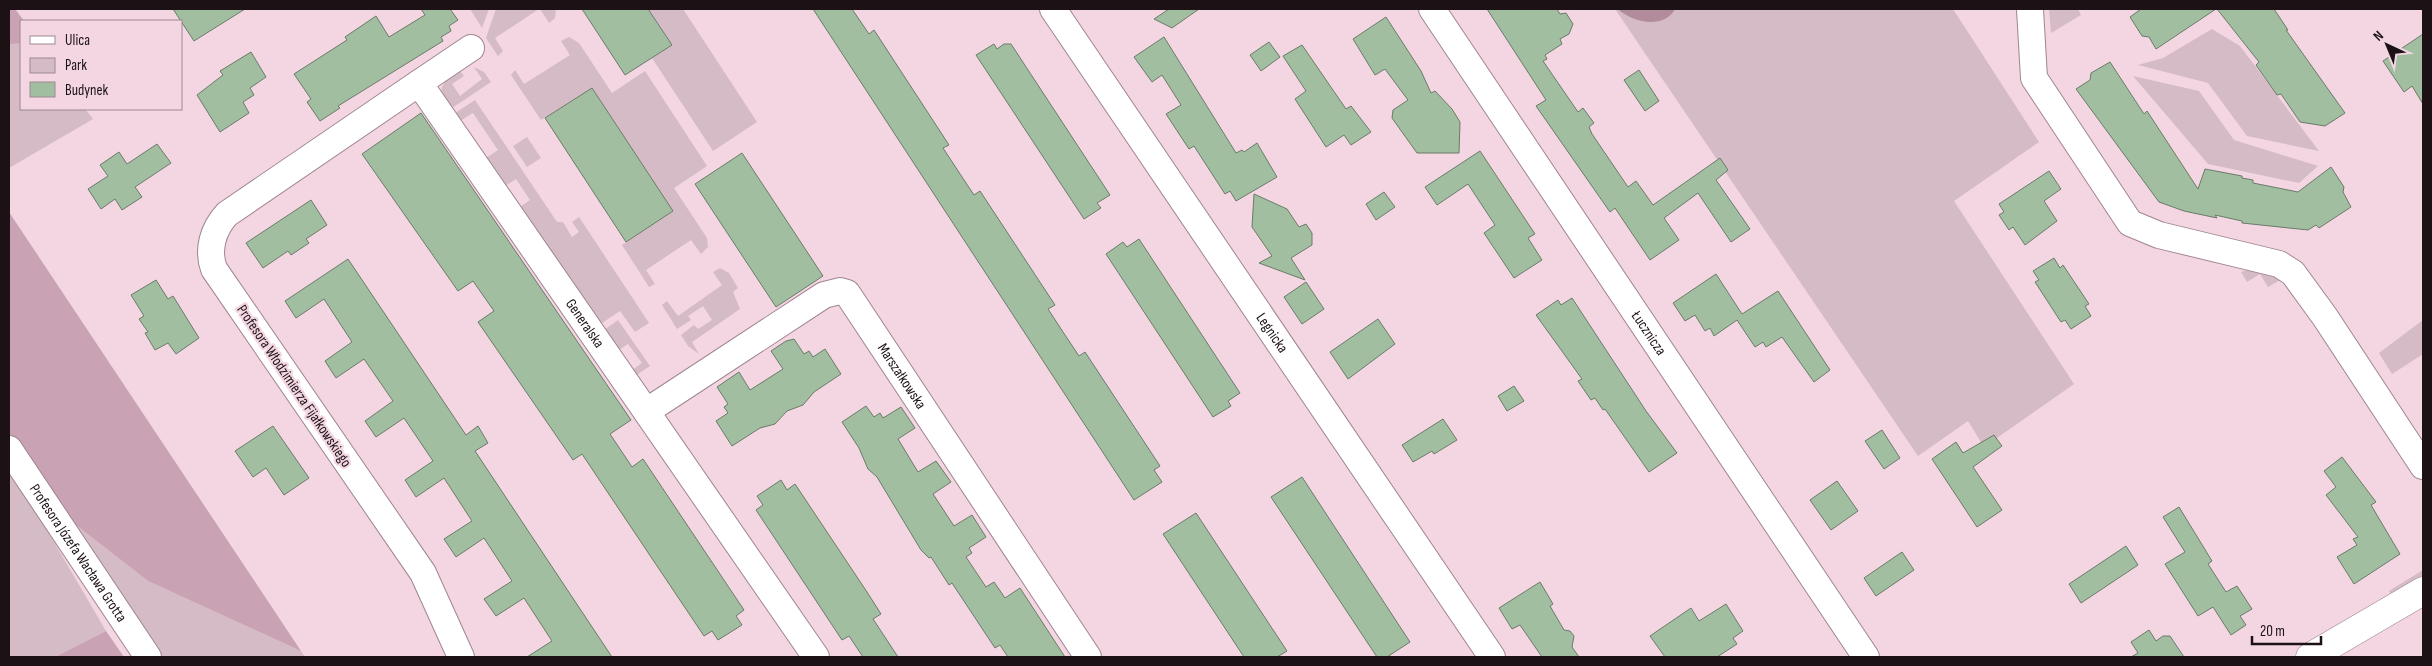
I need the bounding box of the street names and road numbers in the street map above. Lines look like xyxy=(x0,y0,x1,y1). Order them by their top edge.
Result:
street label: Generalska xyxy=(561,295,609,352)
street label: Profesora Włodzimierza Fijałkowskiego xyxy=(232,301,356,471)
street label: Łucznicza xyxy=(1627,306,1671,359)
street label: Legnicka xyxy=(1252,309,1293,357)
street label: Marszałkowska xyxy=(873,340,931,413)
street label: Profesora Józefa Wacława Grotta xyxy=(26,480,131,626)

